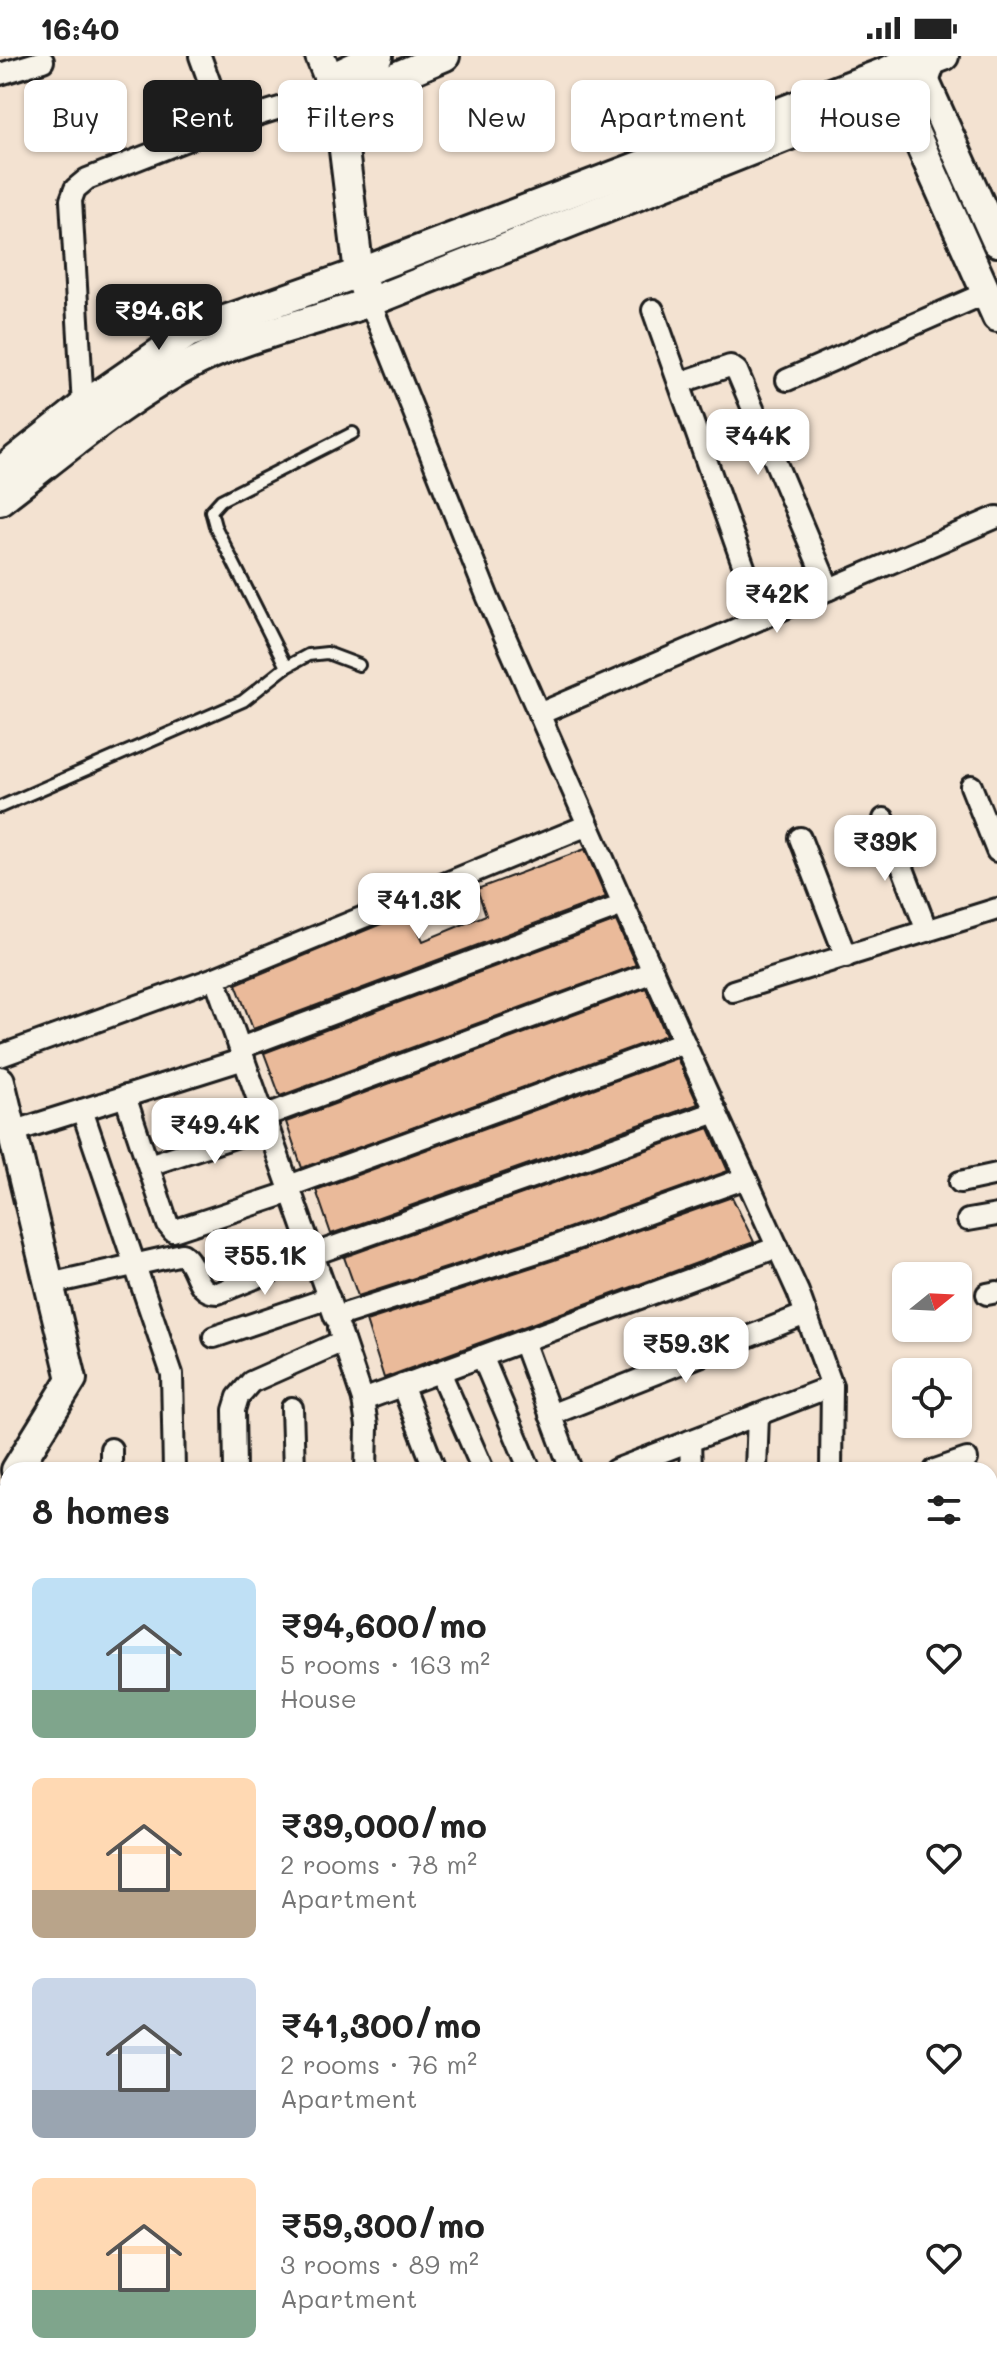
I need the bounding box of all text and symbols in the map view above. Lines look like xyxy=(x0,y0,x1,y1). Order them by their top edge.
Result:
text: 16:40 xyxy=(40,8,119,48)
chip: Buy xyxy=(24,80,127,152)
chip: Rent xyxy=(143,80,262,152)
chip: Filters xyxy=(278,80,423,152)
chip: New xyxy=(439,80,555,152)
chip: Apartment xyxy=(571,80,775,152)
chip: House xyxy=(791,80,930,152)
pin: ₹94.6K xyxy=(94,284,224,352)
text: ₹94.6K xyxy=(114,293,204,327)
pin: ₹44K xyxy=(711,409,805,477)
text: ₹44K xyxy=(724,418,792,452)
pin: ₹42K xyxy=(730,567,824,635)
text: ₹42K xyxy=(744,576,810,610)
pin: ₹39K xyxy=(838,815,932,883)
text: ₹39K xyxy=(852,824,918,858)
pin: ₹41.3K xyxy=(354,873,484,941)
text: ₹41.3K xyxy=(376,882,462,916)
pin: ₹49.4K xyxy=(150,1098,280,1166)
text: ₹49.4K xyxy=(170,1107,260,1141)
pin: ₹55.1K xyxy=(200,1229,330,1297)
text: ₹55.1K xyxy=(223,1238,307,1272)
north arrow xyxy=(892,1262,972,1342)
map controls xyxy=(892,1262,972,1438)
pin: ₹59.3K xyxy=(621,1317,751,1385)
text: ₹59.3K xyxy=(642,1326,730,1360)
button: locate xyxy=(892,1358,972,1438)
text: 8 homes xyxy=(32,1488,170,1533)
icon: filters xyxy=(922,1488,966,1532)
text: ₹94,600/mo xyxy=(280,1602,487,1647)
icon: home xyxy=(96,1610,192,1706)
icon: heart xyxy=(922,1636,966,1680)
text: 5 rooms · 163 m² xyxy=(280,1647,490,1681)
text: House xyxy=(280,1681,357,1715)
text: ₹39,000/mo xyxy=(280,1802,487,1847)
icon: home xyxy=(96,1810,192,1906)
icon: heart xyxy=(922,1836,966,1880)
text: 2 rooms · 78 m² xyxy=(280,1847,477,1881)
text: Apartment xyxy=(280,1881,417,1915)
text: ₹41,300/mo xyxy=(280,2002,481,2047)
icon: home xyxy=(96,2010,192,2106)
icon: heart xyxy=(922,2036,966,2080)
text: 2 rooms · 76 m² xyxy=(280,2047,477,2081)
text: Apartment xyxy=(280,2081,417,2115)
text: ₹59,300/mo xyxy=(280,2202,485,2247)
icon: home xyxy=(96,2210,192,2306)
icon: heart xyxy=(922,2236,966,2280)
text: 3 rooms · 89 m² xyxy=(280,2247,479,2281)
text: Apartment xyxy=(280,2281,417,2315)

